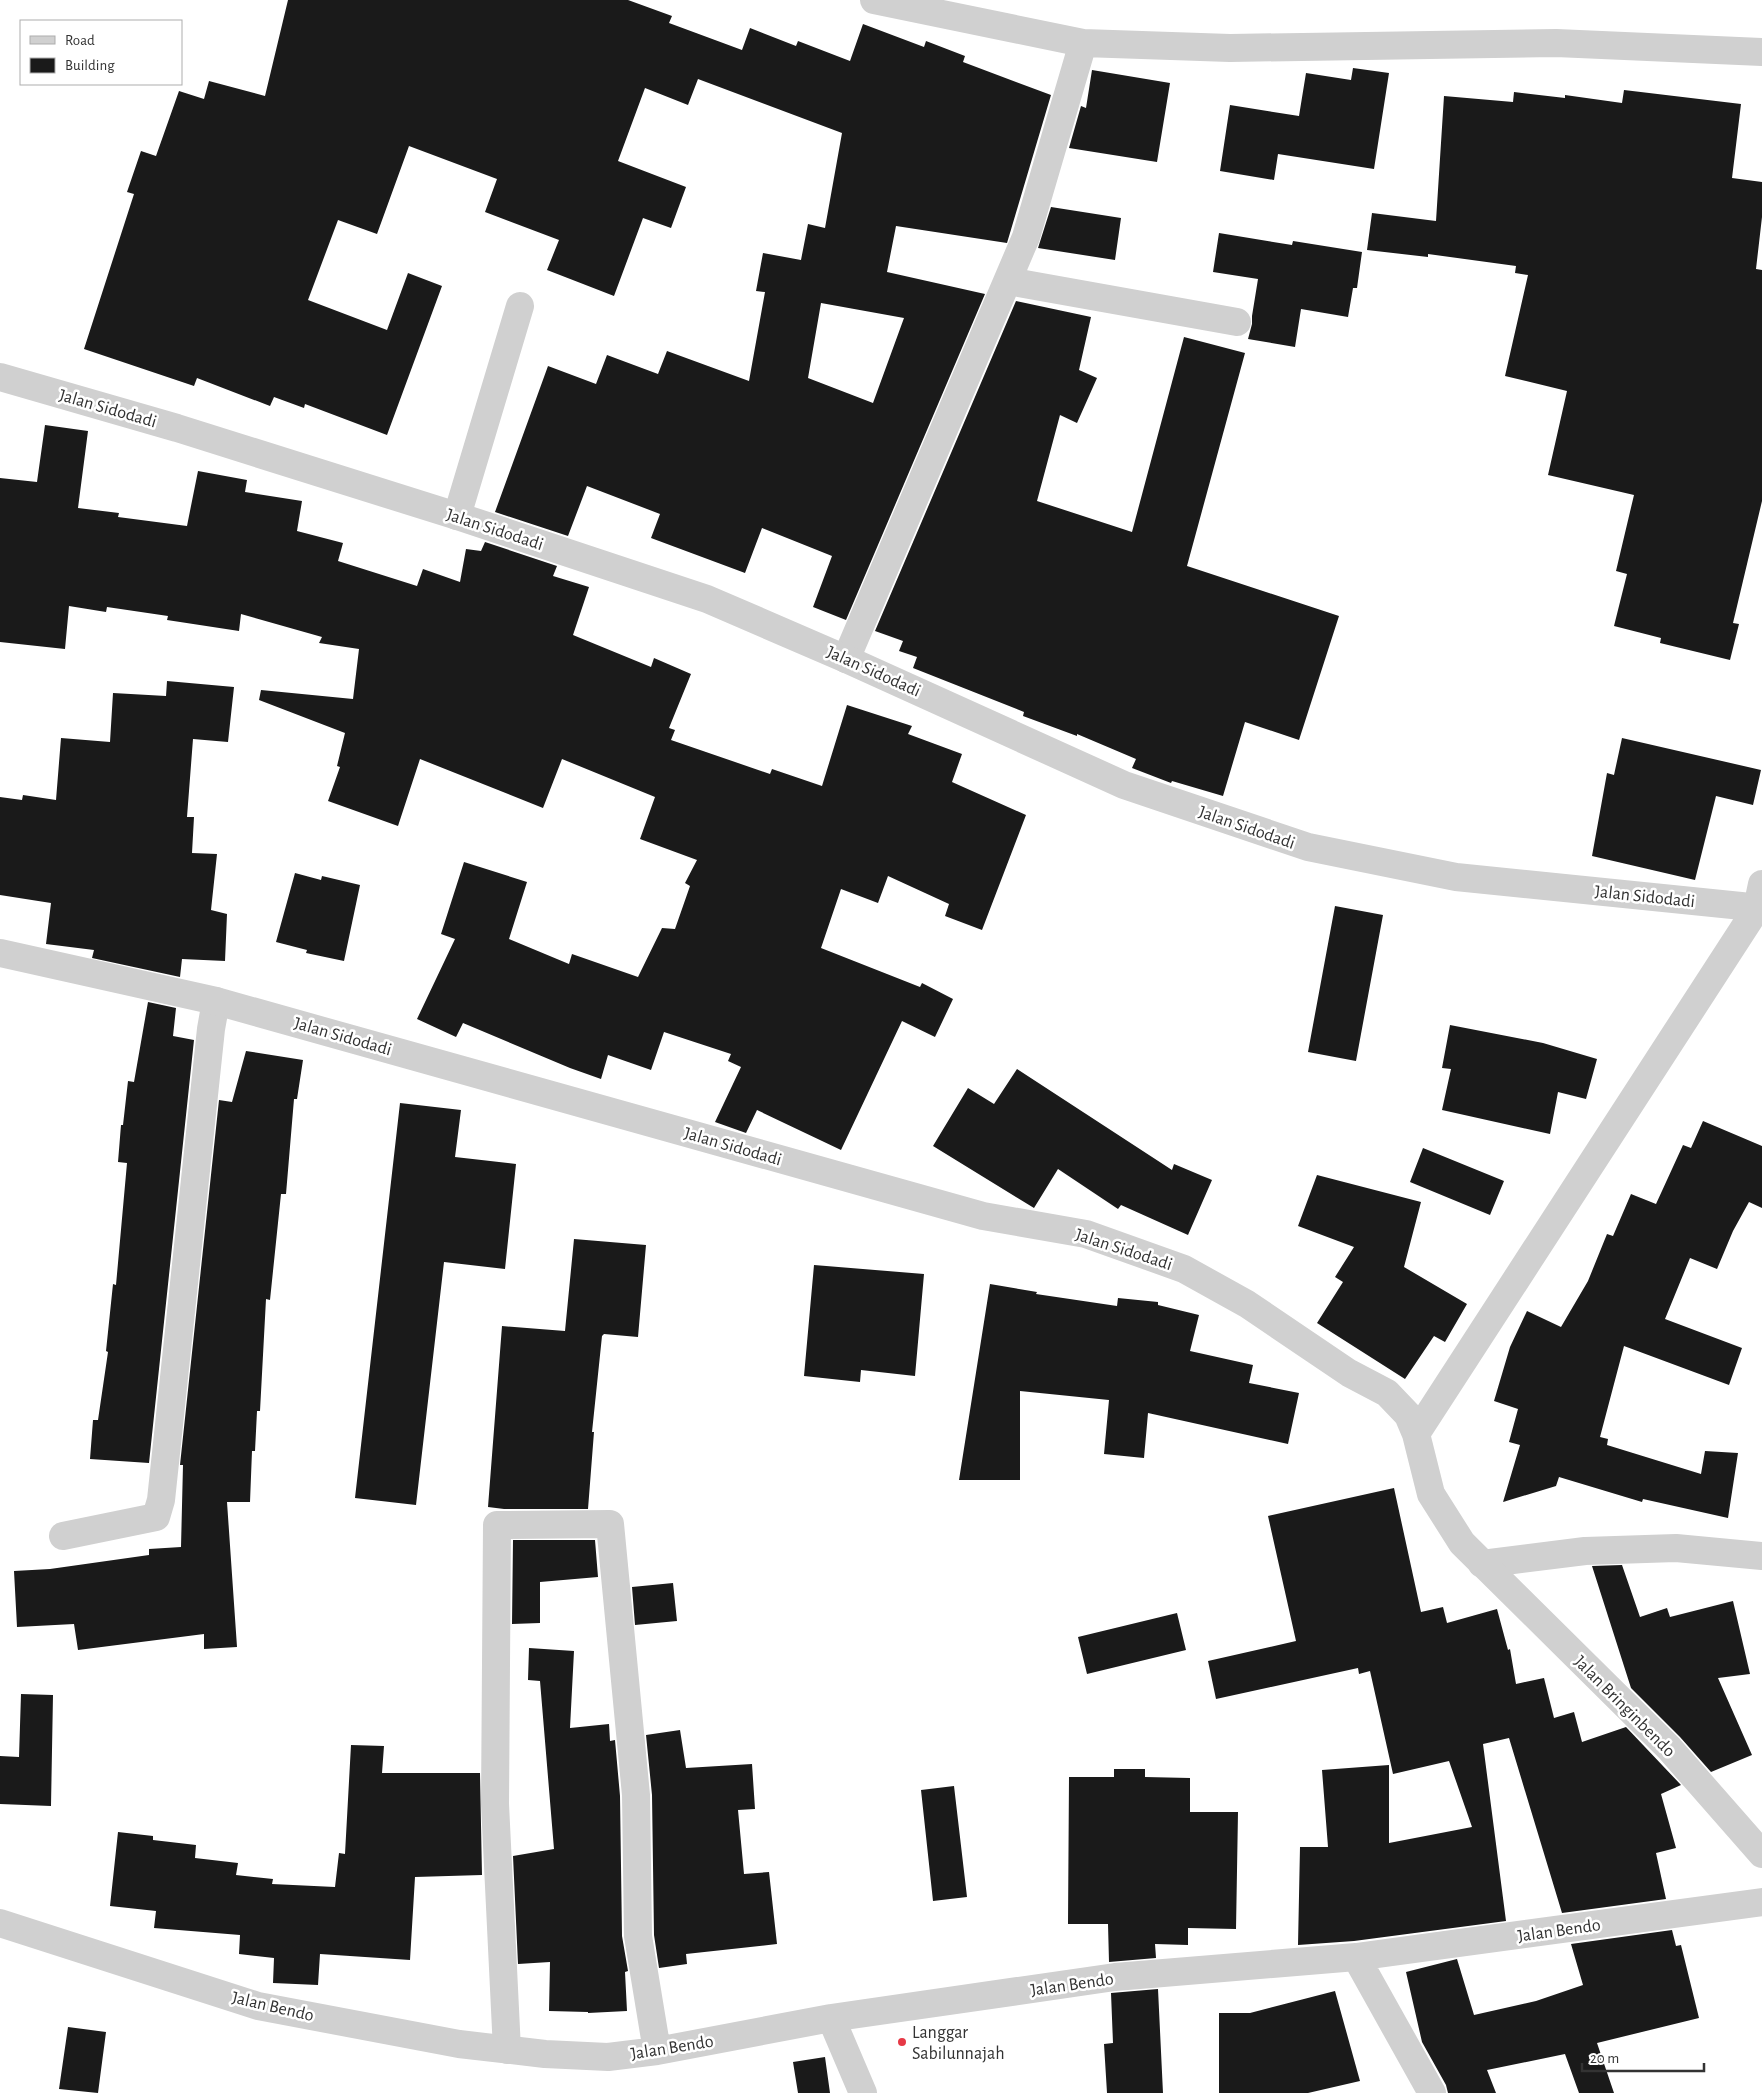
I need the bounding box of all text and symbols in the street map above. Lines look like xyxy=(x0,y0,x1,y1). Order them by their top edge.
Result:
legend xyxy=(20,20,182,85)
text: Road xyxy=(65,33,95,48)
text: Building xyxy=(65,58,115,73)
street label: Jalan Sidodadi xyxy=(57,386,159,431)
street label: Jalan Sidodadi xyxy=(444,506,545,554)
street label: Jalan Sidodadi xyxy=(824,643,923,701)
street label: Jalan Sidodadi xyxy=(1196,803,1297,853)
street label: Jalan Sidodadi xyxy=(1594,883,1696,911)
street label: Jalan Sidodadi xyxy=(292,1014,394,1059)
street label: Jalan Sidodadi xyxy=(682,1124,784,1169)
street label: Jalan Sidodadi xyxy=(1073,1226,1174,1274)
street label: Jalan Bringinbendo xyxy=(1570,1653,1678,1761)
street label: Jalan Bendo xyxy=(1516,1916,1602,1946)
street label: Jalan Bendo xyxy=(1029,1970,1115,2000)
street label: Jalan Bendo xyxy=(230,1989,316,2025)
place label: Langgar Sabilunnajah xyxy=(912,2024,1005,2063)
street label: Jalan Bendo xyxy=(629,2033,715,2063)
marker: Langgar Sabilunnajah xyxy=(896,2036,908,2048)
scale bar xyxy=(1582,2040,1704,2072)
text: 20 m xyxy=(1590,2051,1619,2066)

